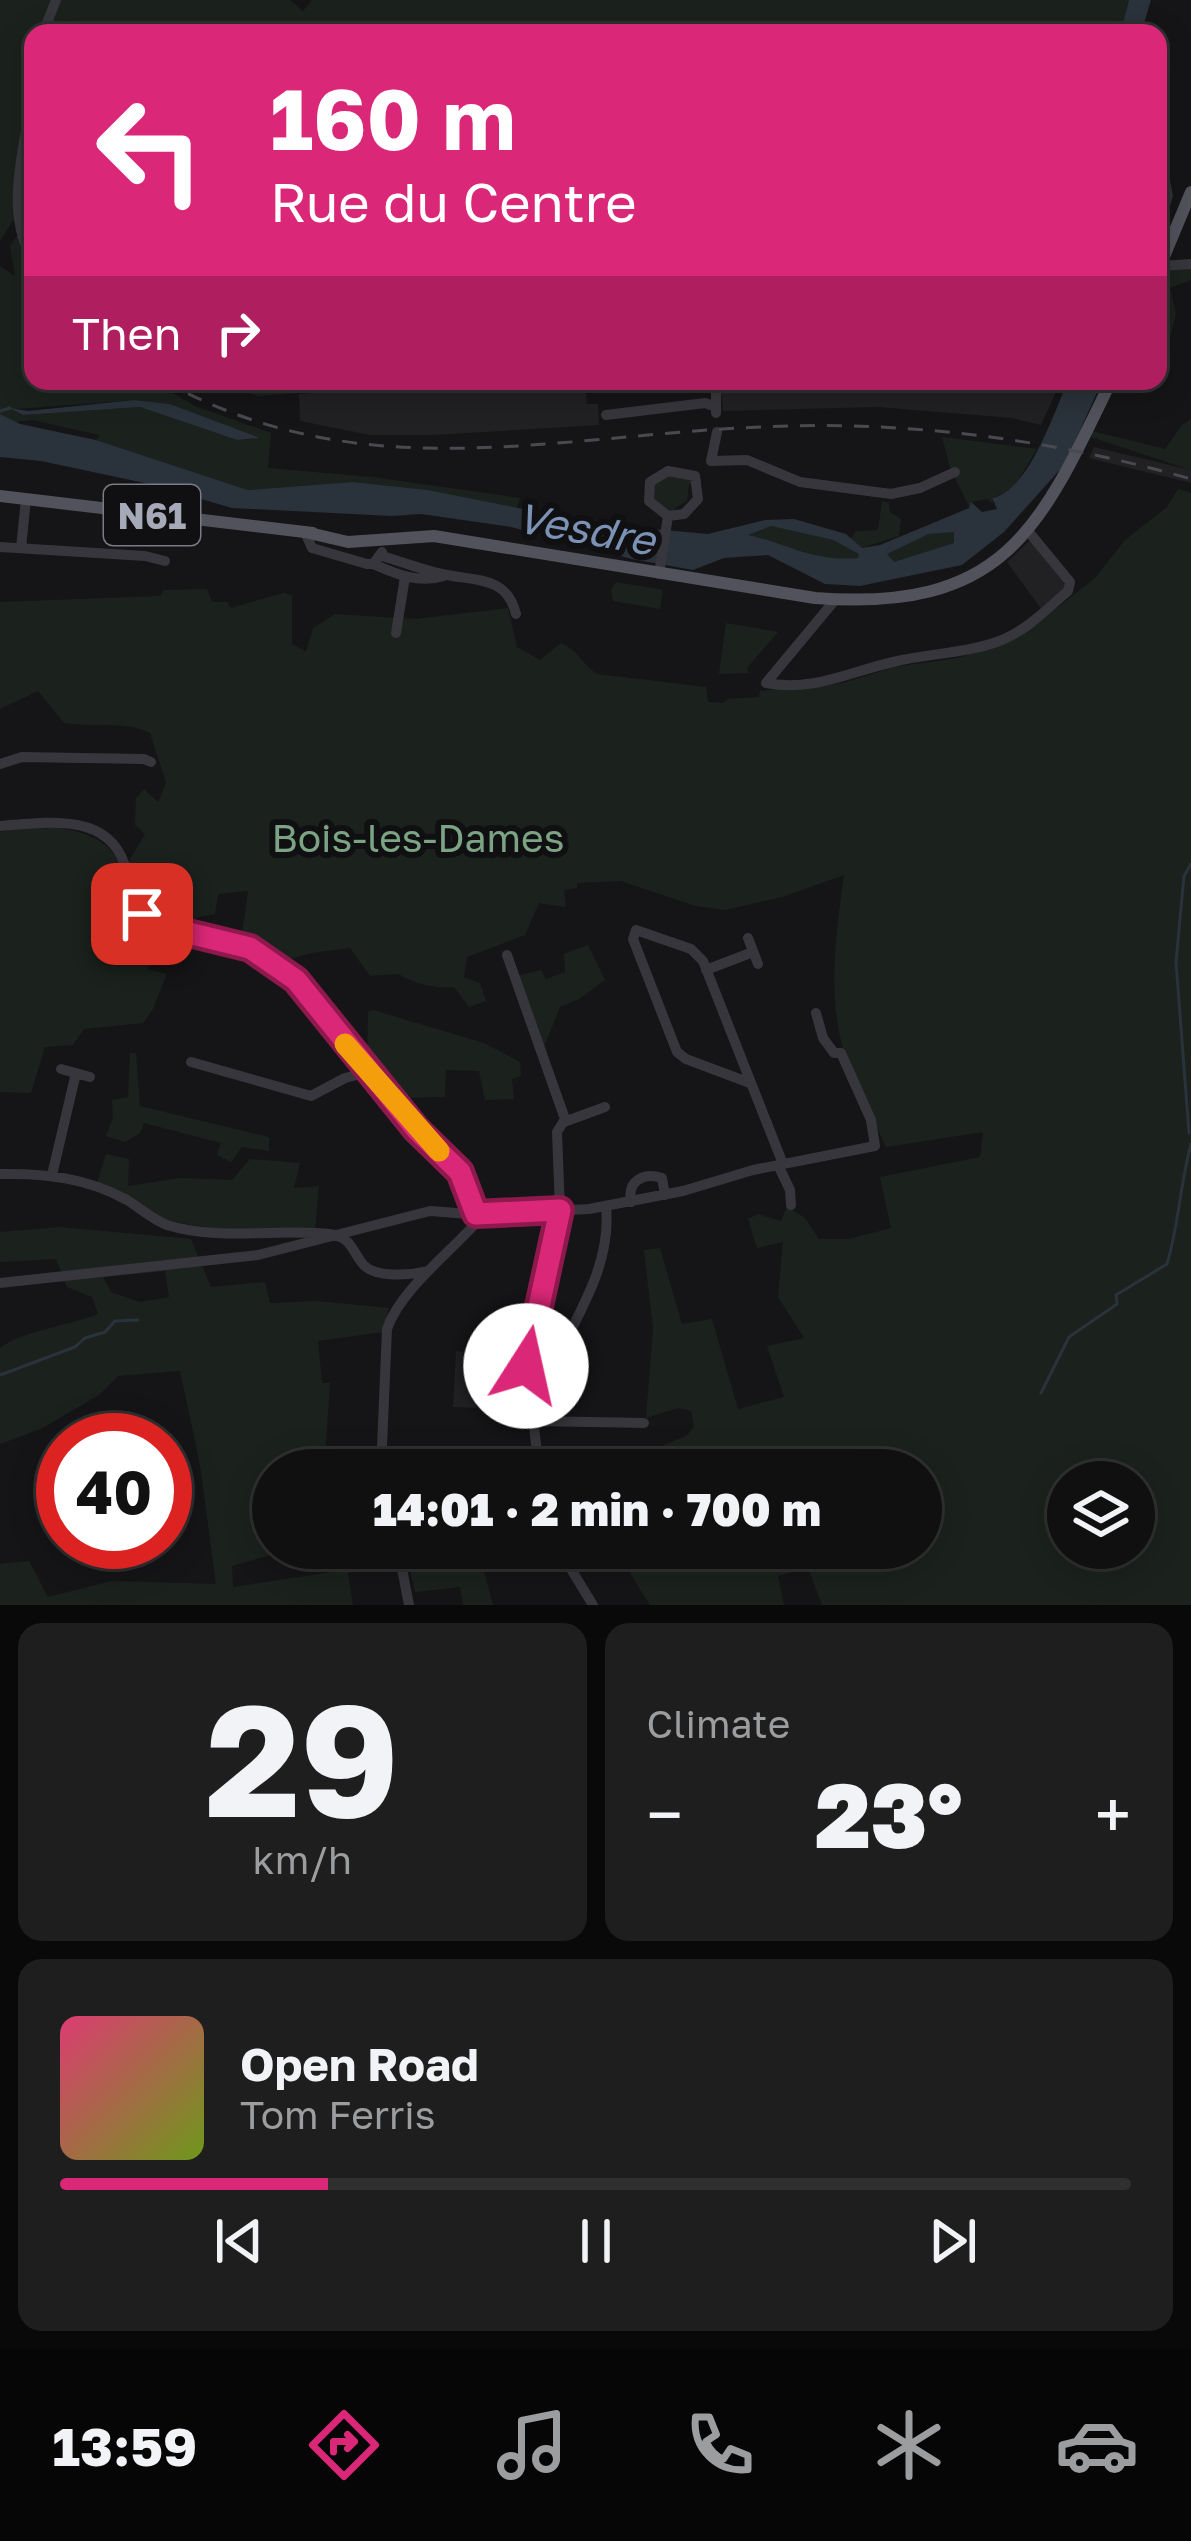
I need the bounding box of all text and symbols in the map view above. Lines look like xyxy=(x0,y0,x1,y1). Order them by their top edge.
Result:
text: 160 m xyxy=(270,68,516,168)
icon: left xyxy=(72,72,228,228)
text: Rue du Centre xyxy=(270,169,637,234)
icon: right xyxy=(205,300,271,366)
text: Then xyxy=(72,306,181,360)
road number: N61 xyxy=(104,485,200,545)
water label: Vesdre xyxy=(514,491,661,565)
park label: Bois-les-Dames xyxy=(272,814,564,861)
pin xyxy=(91,863,193,965)
icon: arrive xyxy=(109,881,175,947)
position arrow xyxy=(463,1303,589,1429)
speed limit sign: 40 xyxy=(36,1413,192,1569)
map controls xyxy=(1047,1461,1155,1569)
button: layers xyxy=(1047,1461,1155,1569)
text: 14:01 · 2 min · 700 m xyxy=(373,1482,821,1536)
text: 29 xyxy=(205,1664,399,1851)
text: Climate xyxy=(647,1700,790,1747)
text: 23° xyxy=(815,1760,963,1868)
text: − xyxy=(647,1774,683,1854)
text: + xyxy=(1095,1774,1131,1854)
text: km/h xyxy=(253,1836,352,1883)
text: Open Road xyxy=(240,2037,479,2091)
text: Tom Ferris xyxy=(240,2091,435,2138)
icon: previous xyxy=(206,2208,272,2274)
icon: pause xyxy=(563,2208,629,2274)
icon: next xyxy=(920,2208,986,2274)
icon: directions xyxy=(302,2403,386,2487)
icon: music xyxy=(490,2403,574,2487)
icon: phone xyxy=(678,2403,762,2487)
icon: climate xyxy=(867,2403,951,2487)
icon: car xyxy=(1055,2403,1139,2487)
text: 13:59 xyxy=(52,2413,197,2478)

